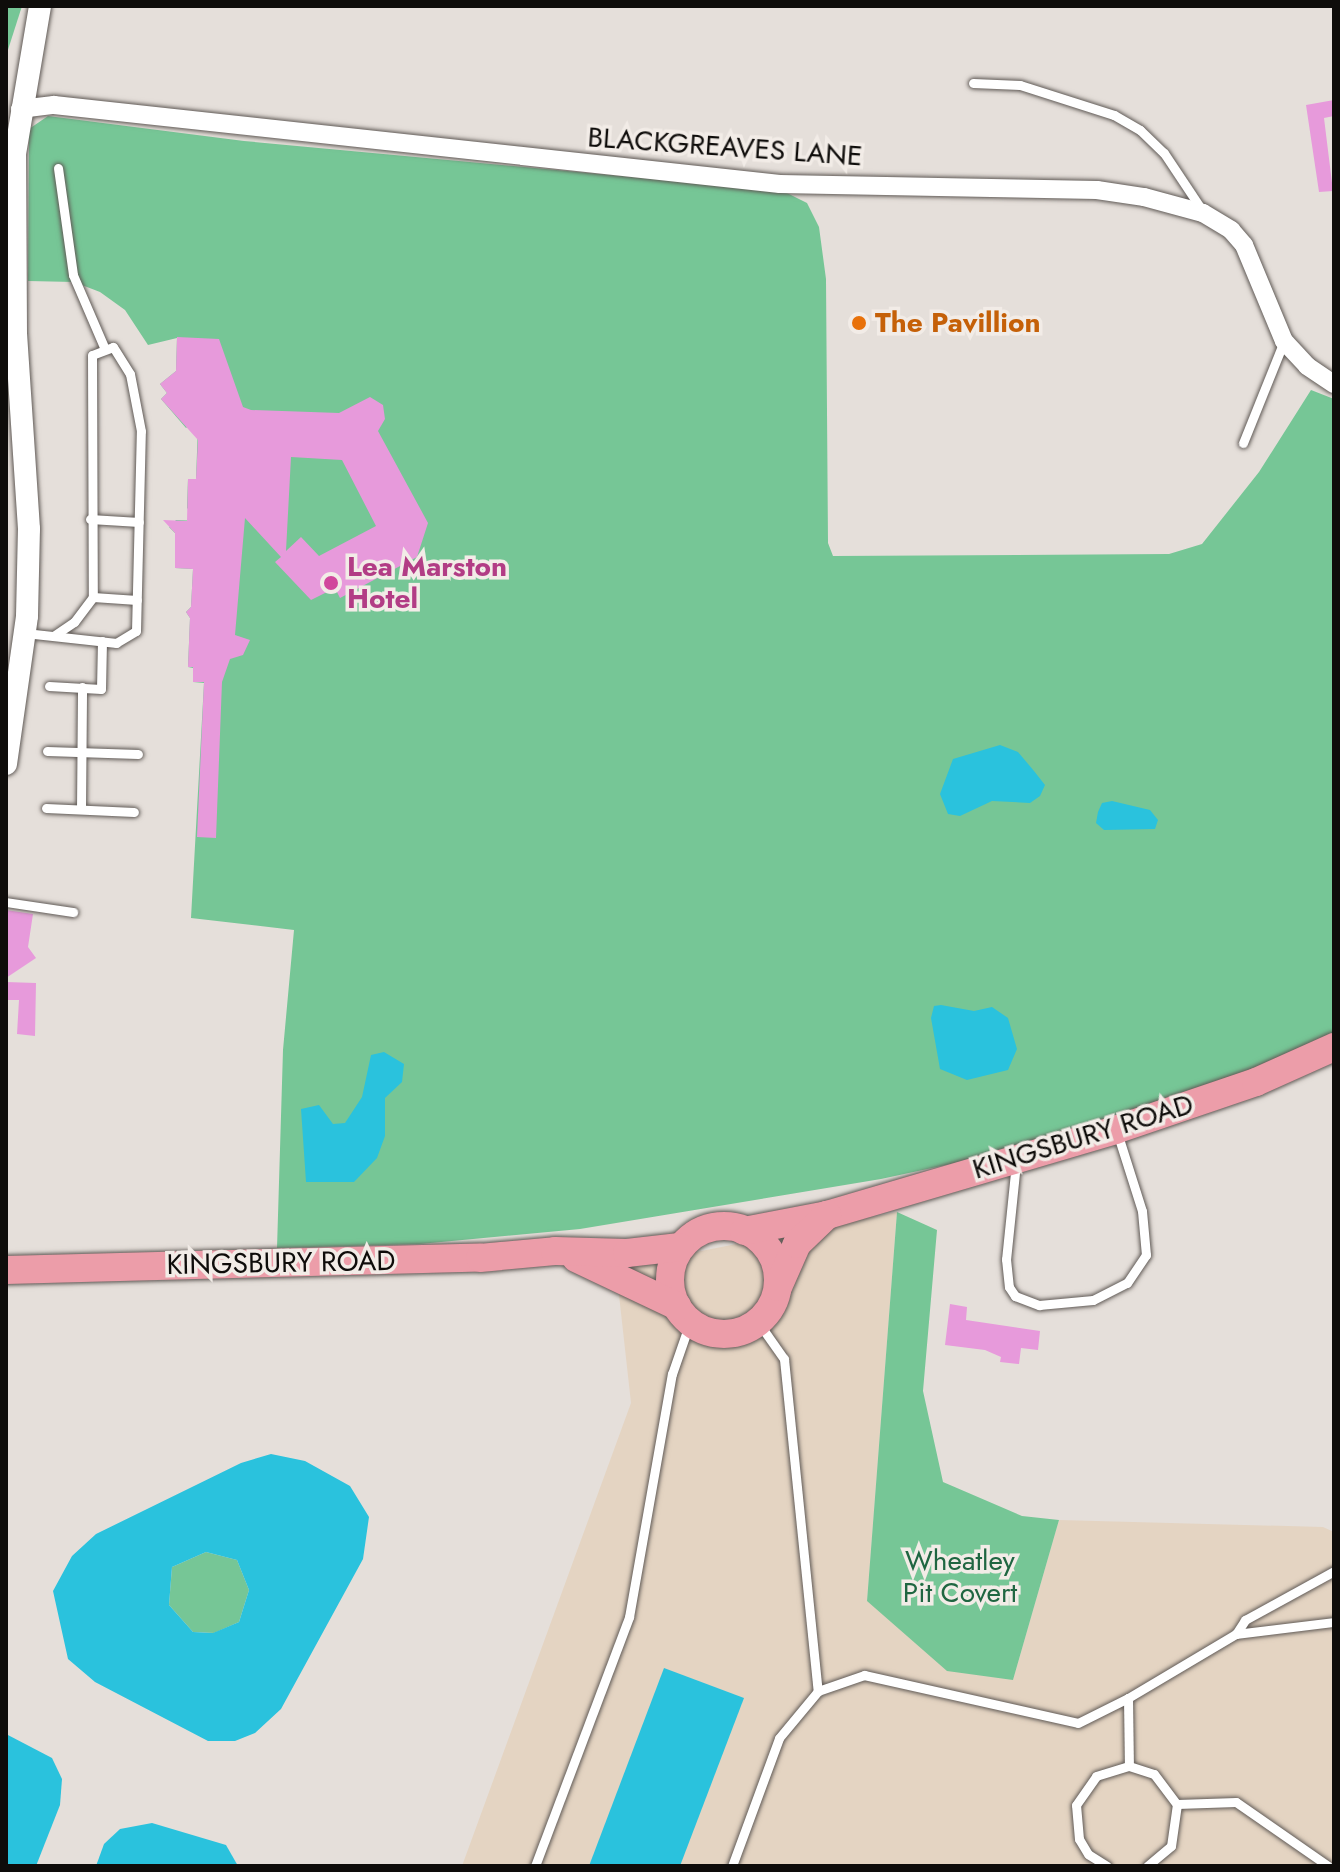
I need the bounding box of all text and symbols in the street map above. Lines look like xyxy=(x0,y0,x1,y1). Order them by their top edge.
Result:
street label: BLACKGREAVES LANE xyxy=(586,121,864,173)
place label: The Pavillion xyxy=(875,306,1041,340)
marker: The Pavillion xyxy=(850,314,868,332)
place label: Lea Marston Hotel xyxy=(347,550,507,616)
marker: Lea Marston Hotel xyxy=(322,574,340,592)
street label: KINGSBURY ROAD xyxy=(969,1087,1197,1187)
street label: KINGSBURY ROAD xyxy=(166,1244,396,1282)
park label: Wheatley Pit Covert xyxy=(903,1544,1017,1610)

